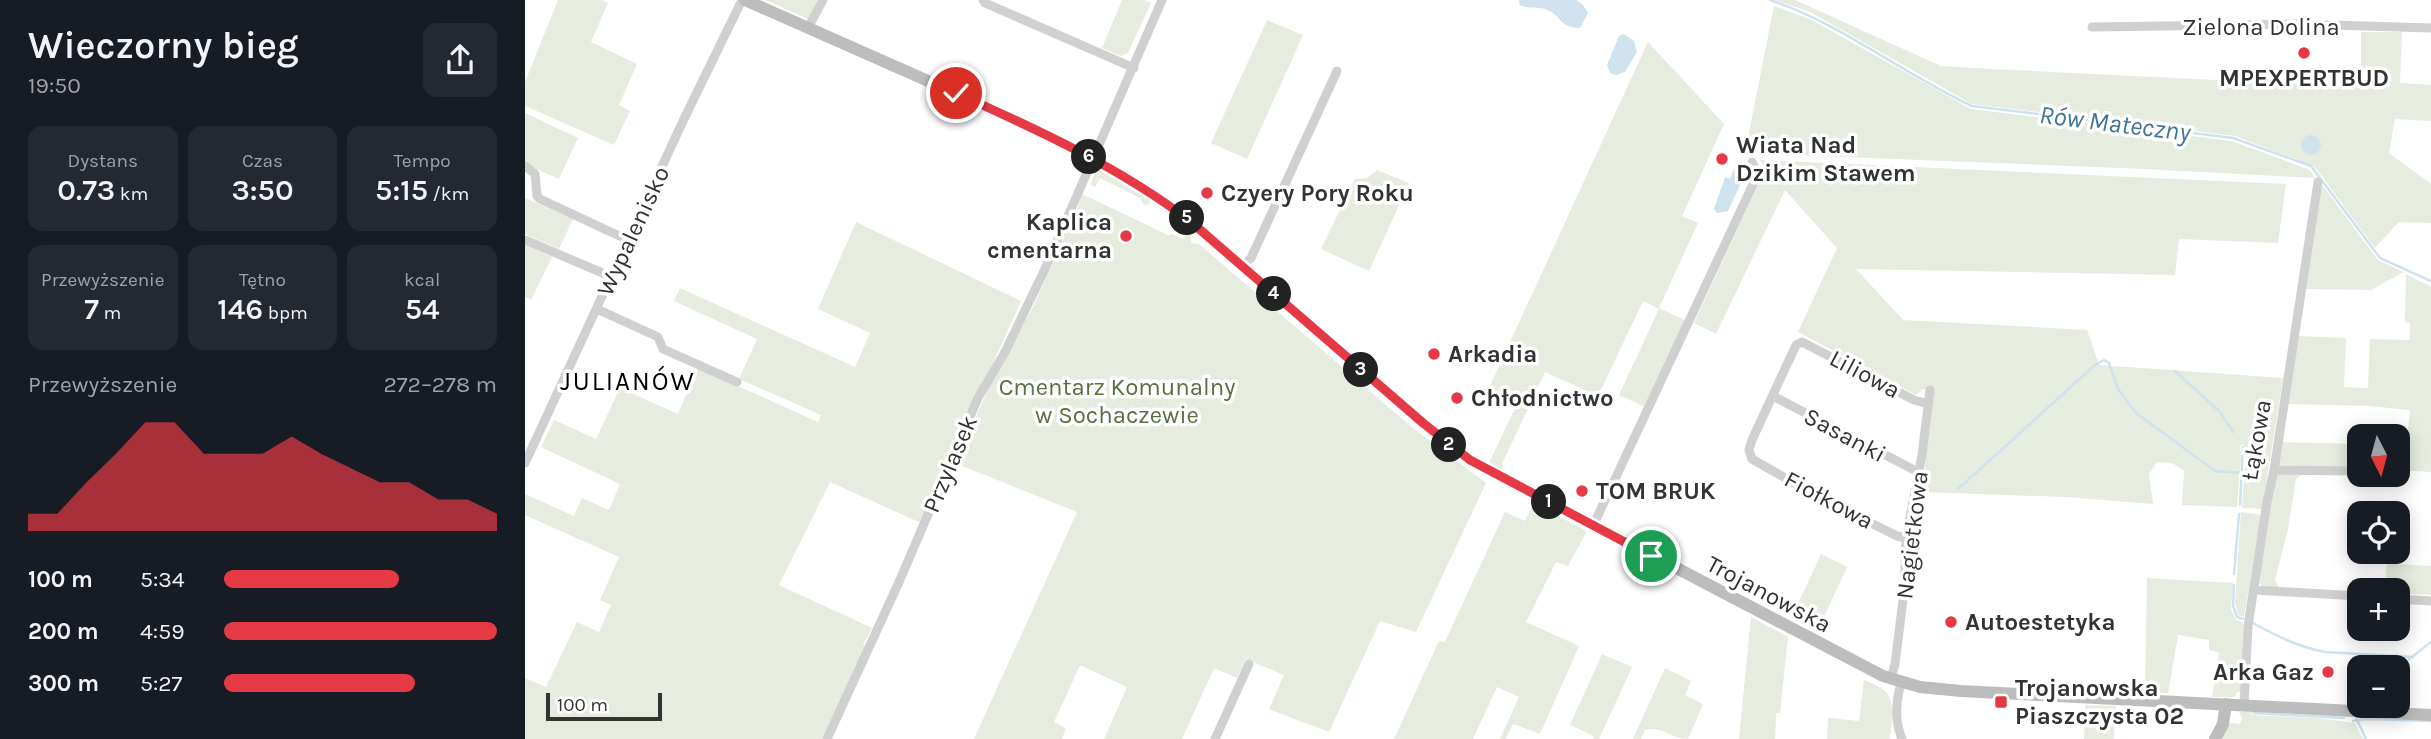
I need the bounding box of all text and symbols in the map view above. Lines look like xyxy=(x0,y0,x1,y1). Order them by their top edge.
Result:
street label: Zielona Dolina xyxy=(2182,13,2340,41)
text: Wieczorny bieg xyxy=(28,23,299,68)
button: share xyxy=(423,23,497,97)
marker: MPEXPERTBUD xyxy=(2296,45,2312,61)
pin xyxy=(926,63,986,123)
place label: MPEXPERTBUD xyxy=(2219,64,2389,92)
text: 19:50 xyxy=(28,72,81,99)
icon: check xyxy=(937,74,975,112)
water label: Rów Mateczny xyxy=(2038,99,2193,148)
place label: Wiata Nad Dzikim Stawem xyxy=(1736,131,1916,187)
pin: 6 xyxy=(1071,140,1107,174)
text: 6 xyxy=(1083,145,1094,167)
text: Dystans xyxy=(68,150,138,172)
text: Czas xyxy=(242,150,283,172)
text: Tempo xyxy=(394,150,451,172)
marker: Wiata Nad Dzikim Stawem xyxy=(1714,151,1730,167)
street label: Wypalenisko xyxy=(591,162,675,300)
text: 0.73 xyxy=(57,172,115,208)
text: 3:50 xyxy=(231,172,294,208)
text: 5:15 xyxy=(375,172,428,208)
place label: Czyery Pory Roku xyxy=(1221,179,1414,207)
text: km xyxy=(115,183,148,205)
text: /km xyxy=(428,183,469,205)
marker: Czyery Pory Roku xyxy=(1199,185,1215,201)
pin: 5 xyxy=(1169,200,1205,235)
text: 5 xyxy=(1181,206,1192,228)
place label: Kaplica cmentarna xyxy=(987,208,1112,264)
marker: Kaplica cmentarna xyxy=(1118,228,1134,244)
text: Przewyższenie xyxy=(41,269,165,291)
text: Tętno xyxy=(239,269,286,291)
text: kcal xyxy=(404,269,440,291)
pin: 4 xyxy=(1257,276,1291,312)
text: 4 xyxy=(1268,282,1279,304)
text: 7 xyxy=(84,291,99,327)
text: 146 xyxy=(217,291,263,327)
text: 54 xyxy=(405,291,440,327)
text: m xyxy=(99,302,121,324)
text: bpm xyxy=(263,302,308,324)
place label: Arkadia xyxy=(1448,340,1537,368)
street label: Liliowa xyxy=(1825,344,1905,404)
marker: Arkadia xyxy=(1426,346,1442,362)
pin: 3 xyxy=(1343,352,1379,388)
text: 3 xyxy=(1355,358,1366,380)
district label: JULIANÓW xyxy=(560,365,696,397)
text: Przewyższenie xyxy=(28,371,177,398)
text: 272–278 m xyxy=(383,371,497,398)
park label: Cmentarz Komunalny w Sochaczewie xyxy=(999,373,1235,429)
place label: Chłodnictwo xyxy=(1471,384,1614,412)
marker: Chłodnictwo xyxy=(1449,390,1465,406)
street label: Łąkowa xyxy=(2235,397,2277,483)
street label: Sasanki xyxy=(1799,402,1891,468)
street label: Przylasek xyxy=(917,411,983,517)
north arrow xyxy=(2347,424,2410,486)
map controls xyxy=(2347,424,2410,718)
pin: 2 xyxy=(1431,428,1467,462)
text: 2 xyxy=(1443,433,1454,455)
street label: Fiołkowa xyxy=(1780,465,1878,535)
street label: Nagietkowa xyxy=(1890,469,1934,601)
place label: TOM BRUK xyxy=(1596,477,1716,505)
marker: TOM BRUK xyxy=(1574,483,1590,499)
pin: 1 xyxy=(1531,484,1567,520)
text: 1 xyxy=(1545,490,1552,512)
button: locate xyxy=(2347,501,2410,564)
pin xyxy=(1621,526,1681,586)
icon: arrive xyxy=(1632,537,1670,575)
street label: Trojanowska xyxy=(1702,549,1836,639)
text: 100 m xyxy=(28,566,93,593)
text: 5:34 xyxy=(140,566,185,593)
button: + xyxy=(2347,578,2410,641)
place label: Autoestetyka xyxy=(1965,608,2115,636)
marker: Autoestetyka xyxy=(1943,614,1959,630)
text: 200 m xyxy=(28,618,99,645)
text: 4:59 xyxy=(140,618,184,645)
button: − xyxy=(2347,655,2410,718)
place label: Arka Gaz xyxy=(2213,658,2314,686)
marker: Arka Gaz xyxy=(2320,664,2336,680)
text: 300 m xyxy=(28,670,99,697)
text: 5:27 xyxy=(140,670,182,697)
place label: Trojanowska Piaszczysta 02 xyxy=(2015,674,2184,730)
scale bar xyxy=(546,690,661,722)
text: 100 m xyxy=(557,694,608,716)
marker: Trojanowska Piaszczysta 02 xyxy=(1993,694,2009,710)

